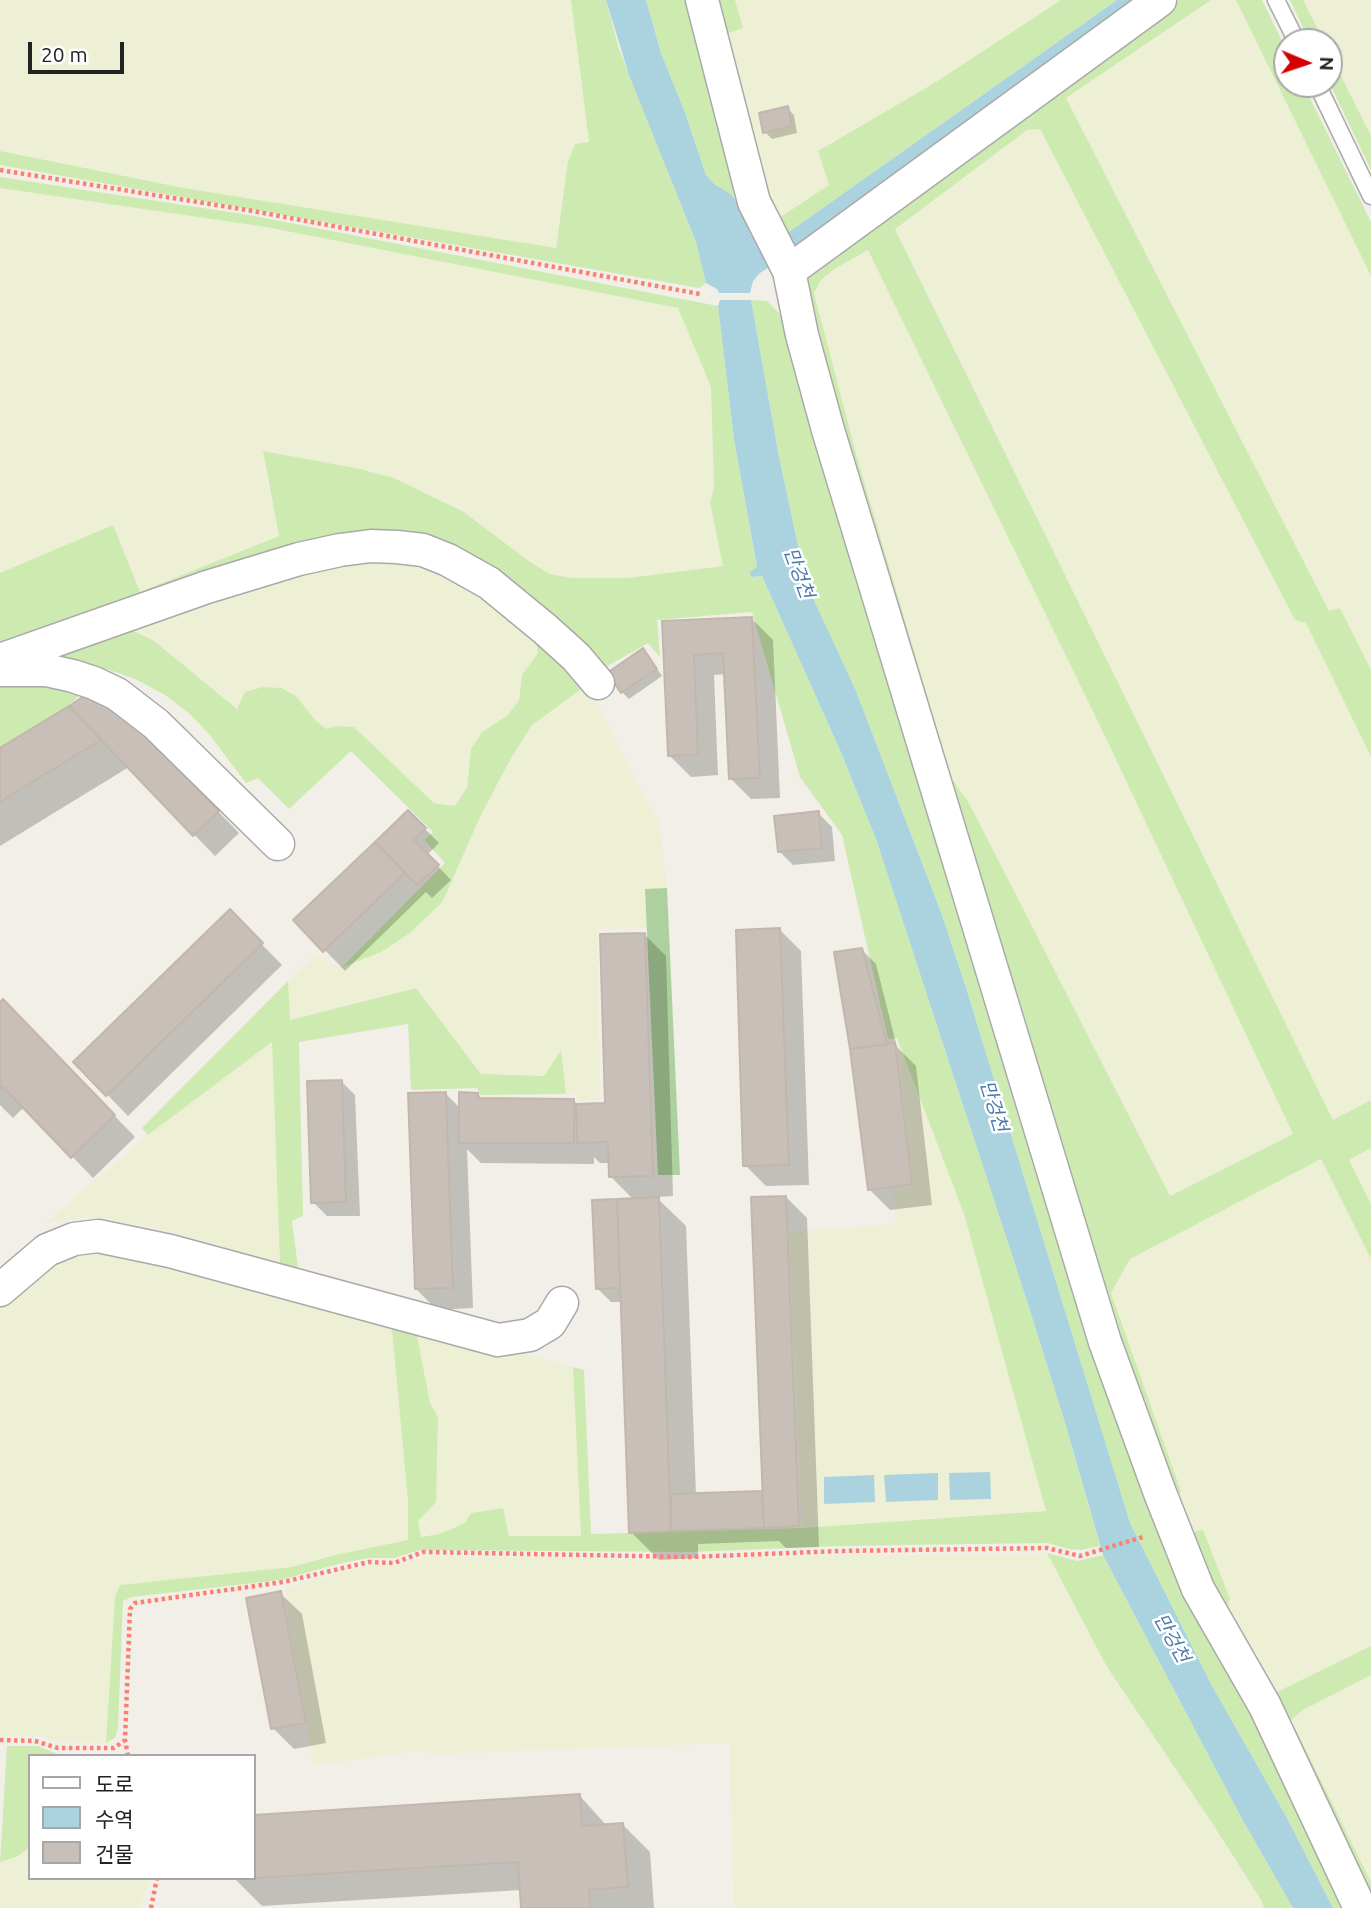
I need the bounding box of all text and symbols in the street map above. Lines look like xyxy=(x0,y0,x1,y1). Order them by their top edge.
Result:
scale bar xyxy=(32,28,128,72)
north arrow xyxy=(1273,28,1343,98)
text: 20 m xyxy=(41,42,88,66)
text: N xyxy=(1316,56,1338,71)
water label: 만겅천 xyxy=(779,544,819,602)
water label: 만겅천 xyxy=(975,1078,1013,1134)
water label: 만겅천 xyxy=(1149,1610,1195,1666)
legend xyxy=(28,1754,256,1880)
text: 도로 xyxy=(95,1772,134,1796)
text: 수역 xyxy=(95,1807,134,1831)
text: 건물 xyxy=(95,1842,134,1866)

